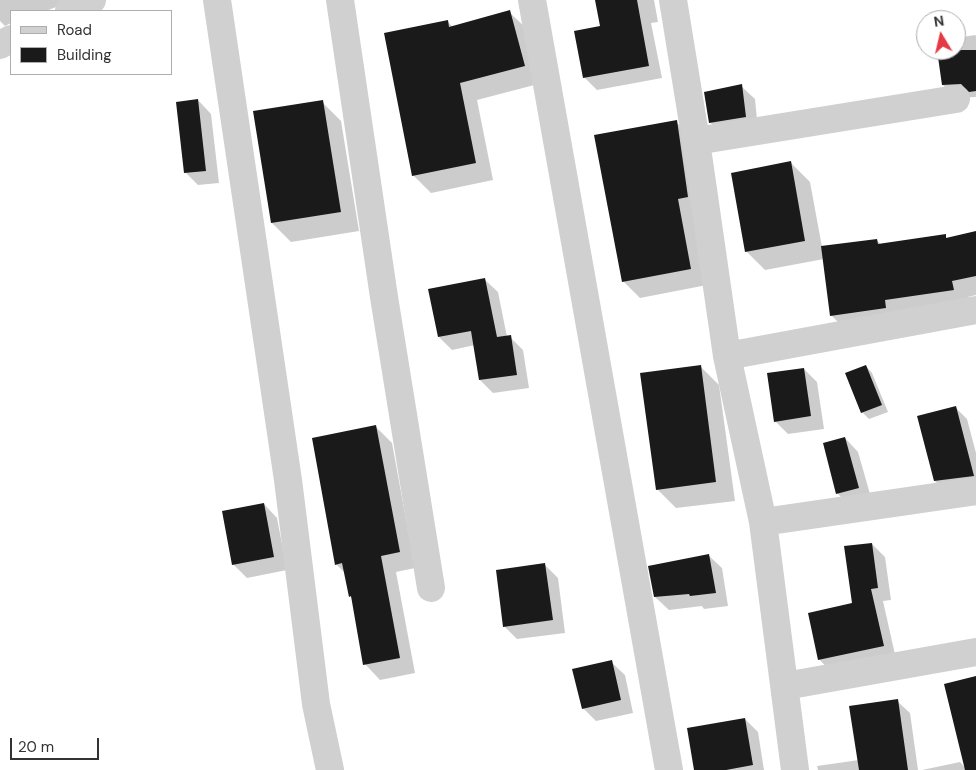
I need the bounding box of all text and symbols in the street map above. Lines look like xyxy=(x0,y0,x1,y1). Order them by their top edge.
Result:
legend xyxy=(10,10,172,75)
north arrow xyxy=(916,10,966,60)
text: N xyxy=(932,11,945,31)
text: Road xyxy=(57,20,92,40)
text: Building xyxy=(57,45,112,65)
scale bar xyxy=(12,728,101,760)
text: 20 m xyxy=(18,737,54,757)

